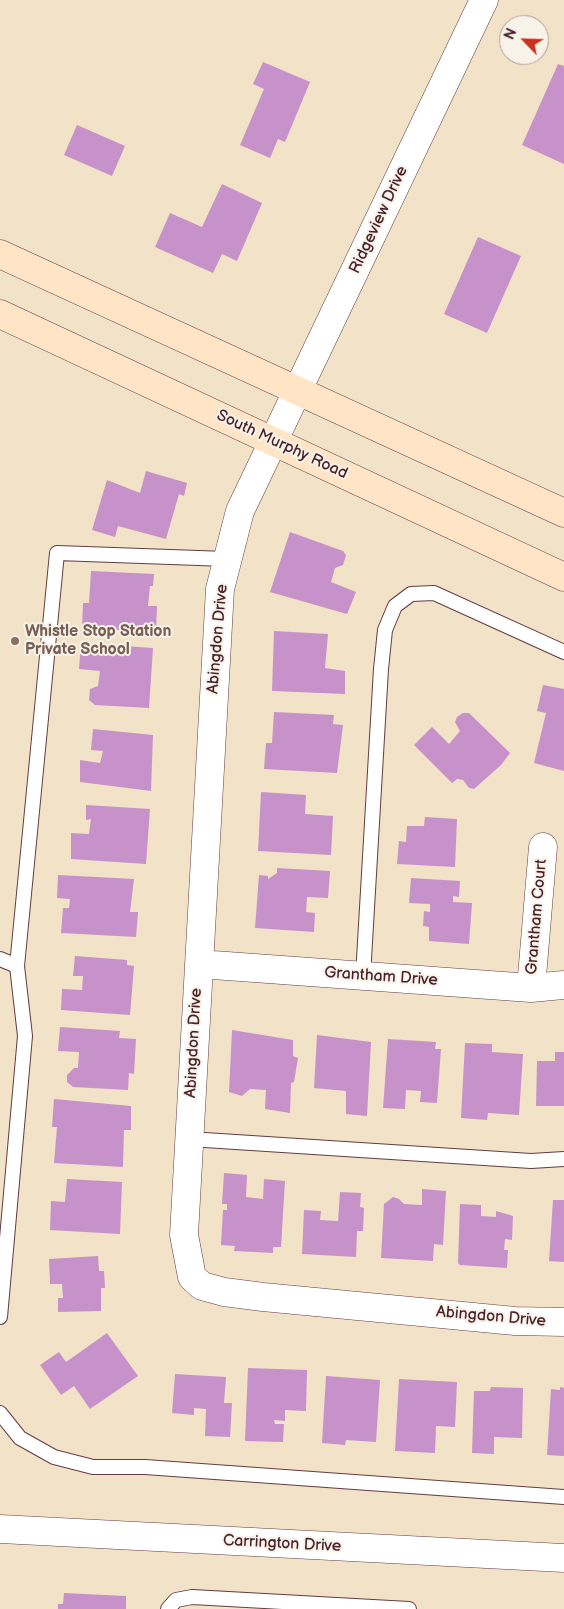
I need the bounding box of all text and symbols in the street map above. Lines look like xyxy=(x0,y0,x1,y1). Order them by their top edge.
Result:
north arrow xyxy=(499,15,549,65)
text: N xyxy=(501,26,521,42)
street label: Ridgeview Drive xyxy=(346,163,412,277)
street label: South Murphy Road xyxy=(213,406,351,484)
street label: Abingdon Drive xyxy=(204,583,232,695)
place label: Whistle Stop Station Private School xyxy=(25,622,171,660)
marker: Whistle Stop Station Private School xyxy=(9,635,21,647)
street label: Grantham Court xyxy=(522,858,552,976)
street label: Grantham Drive xyxy=(324,963,438,991)
street label: Abingdon Drive xyxy=(182,988,206,1098)
street label: Abingdon Drive xyxy=(435,1303,547,1331)
street label: Carrington Drive xyxy=(222,1531,342,1557)

